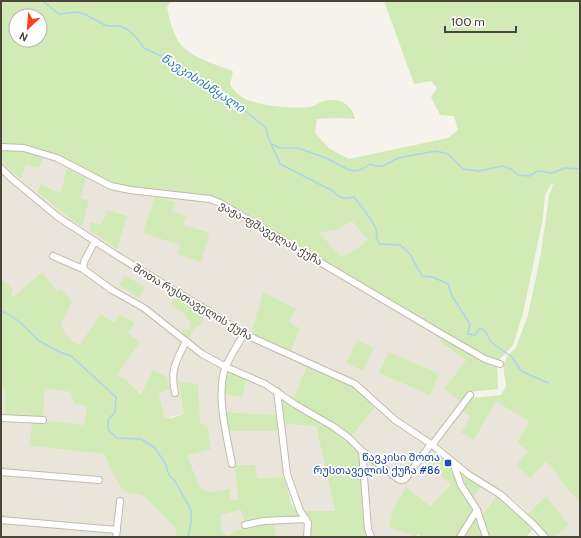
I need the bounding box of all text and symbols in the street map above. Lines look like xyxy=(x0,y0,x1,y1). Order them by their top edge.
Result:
north arrow xyxy=(8,8,48,48)
scale bar xyxy=(445,8,516,34)
text: 100 m xyxy=(451,14,485,29)
text: N xyxy=(17,29,30,45)
water label: წავკისისწყალი xyxy=(159,50,249,116)
street label: ვაჟა-ფშაველას ქუჩა xyxy=(217,198,325,268)
street label: შოთა რუსთაველის ქუჩა xyxy=(131,261,255,343)
place label: წავკისი შოთა რუსთაველის ქუჩა #86 xyxy=(313,450,440,477)
marker: წავკისი შოთა რუსთაველის ქუჩა #86 xyxy=(443,458,453,468)

